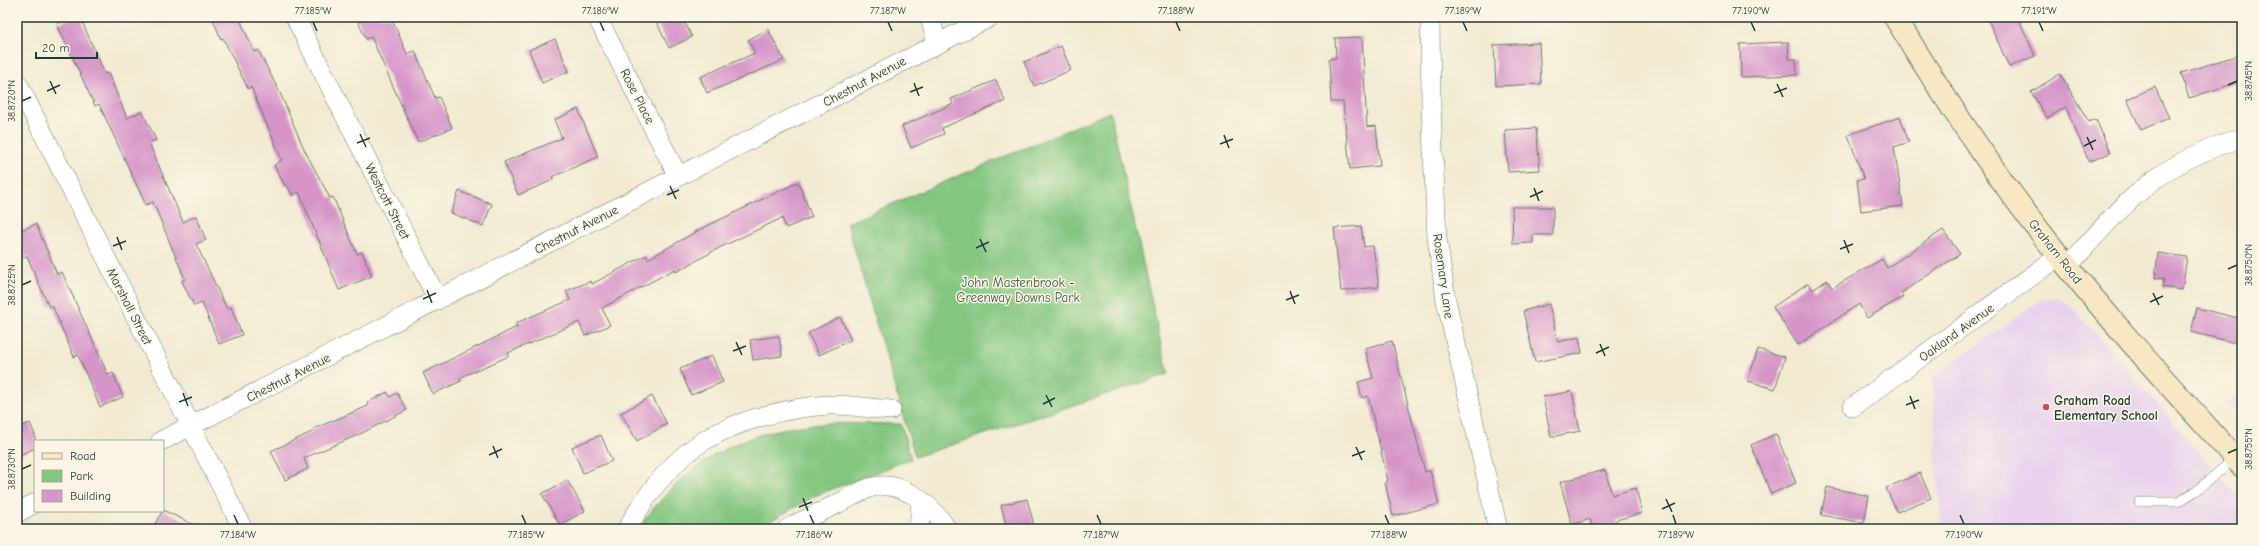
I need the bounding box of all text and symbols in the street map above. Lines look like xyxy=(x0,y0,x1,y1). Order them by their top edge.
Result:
text: 77.185°W xyxy=(295,5,332,17)
text: 77.186°W xyxy=(582,5,619,17)
text: 77.187°W xyxy=(870,5,906,17)
text: 77.188°W xyxy=(1158,5,1195,17)
text: 77.189°W xyxy=(1445,5,1482,17)
text: 77.190°W xyxy=(1732,5,1770,17)
text: 77.191°W xyxy=(2021,5,2057,17)
scale bar xyxy=(36,34,97,60)
text: 20 m xyxy=(42,41,70,55)
street label: Chestnut Avenue xyxy=(820,53,909,110)
text: 38.8745°N xyxy=(2243,61,2255,101)
street label: Rose Place xyxy=(617,66,658,127)
text: 38.8720°N xyxy=(6,80,18,122)
street label: Westcott Street xyxy=(362,161,414,243)
street label: Chestnut Avenue xyxy=(532,202,621,257)
street label: Graham Road xyxy=(2026,216,2085,287)
street label: Rosemary Lane xyxy=(1430,233,1457,320)
text: 38.8750°N xyxy=(2243,244,2255,286)
text: 38.8725°N xyxy=(6,264,18,306)
street label: Marshall Street xyxy=(104,265,156,348)
park label: John Mastenbrook - Greenway Downs Park xyxy=(956,275,1080,305)
street label: Oakland Avenue xyxy=(1916,300,1997,365)
street label: Chestnut Avenue xyxy=(244,350,333,405)
place label: Graham Road Elementary School xyxy=(2054,393,2158,423)
marker: Graham Road Elementary School xyxy=(2041,402,2051,412)
text: 38.8755°N xyxy=(2243,428,2255,470)
legend xyxy=(34,440,164,512)
text: 38.8730°N xyxy=(6,448,18,490)
text: Road xyxy=(70,449,96,463)
text: Park xyxy=(70,469,93,483)
text: Building xyxy=(70,489,111,503)
text: 77.184°W xyxy=(220,529,256,541)
text: 77.185°W xyxy=(508,529,545,541)
text: 77.186°W xyxy=(796,529,833,541)
text: 77.187°W xyxy=(1083,529,1119,541)
text: 77.188°W xyxy=(1371,529,1408,541)
text: 77.189°W xyxy=(1658,529,1695,541)
text: 77.190°W xyxy=(1945,529,1983,541)

